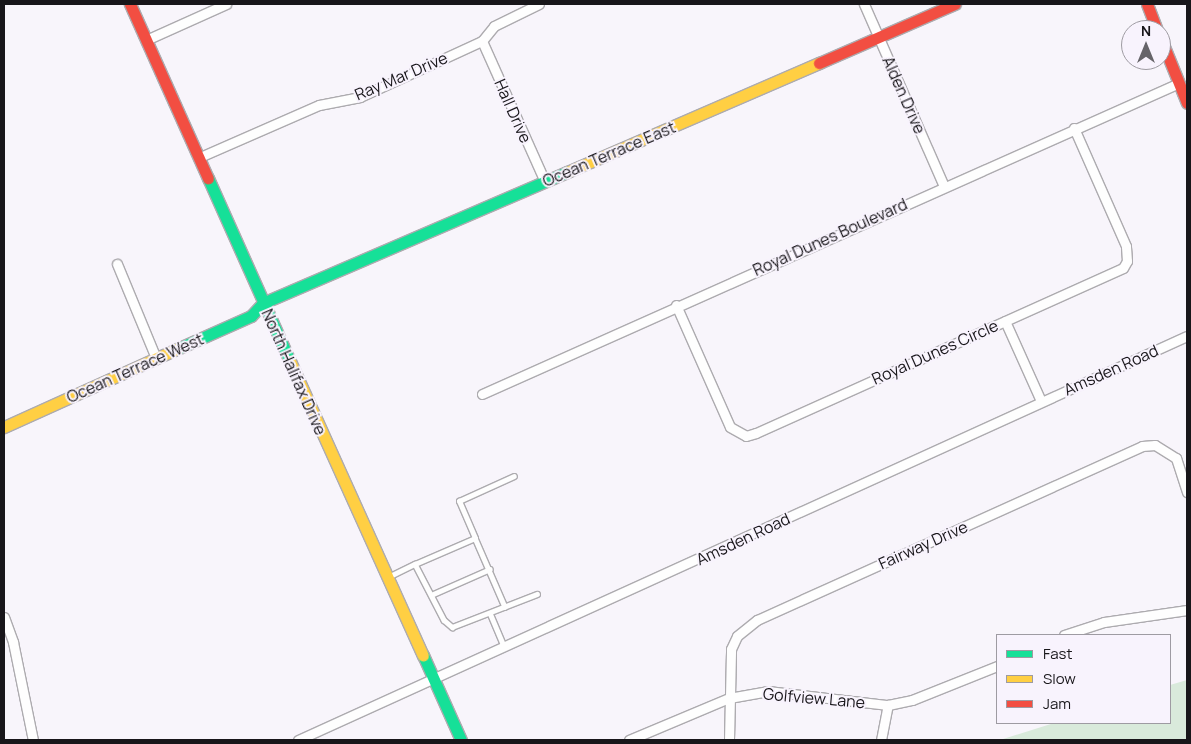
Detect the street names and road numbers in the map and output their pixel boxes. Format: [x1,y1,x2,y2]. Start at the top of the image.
street label: Ray Mar Drive [352,48,450,104]
street label: Alden Drive [878,53,930,137]
street label: Hall Drive [490,76,536,146]
street label: Ocean Terrace East [540,117,678,191]
street label: Royal Dunes Boulevard [750,194,910,280]
street label: North Halifax Drive [258,306,330,438]
street label: Royal Dunes Circle [869,316,1001,388]
street label: Ocean Terrace West [63,329,207,407]
street label: Amsden Road [1061,341,1161,399]
street label: Amsden Road [693,509,793,569]
street label: Fairway Drive [876,517,970,573]
street label: Golfview Lane [762,684,866,712]

